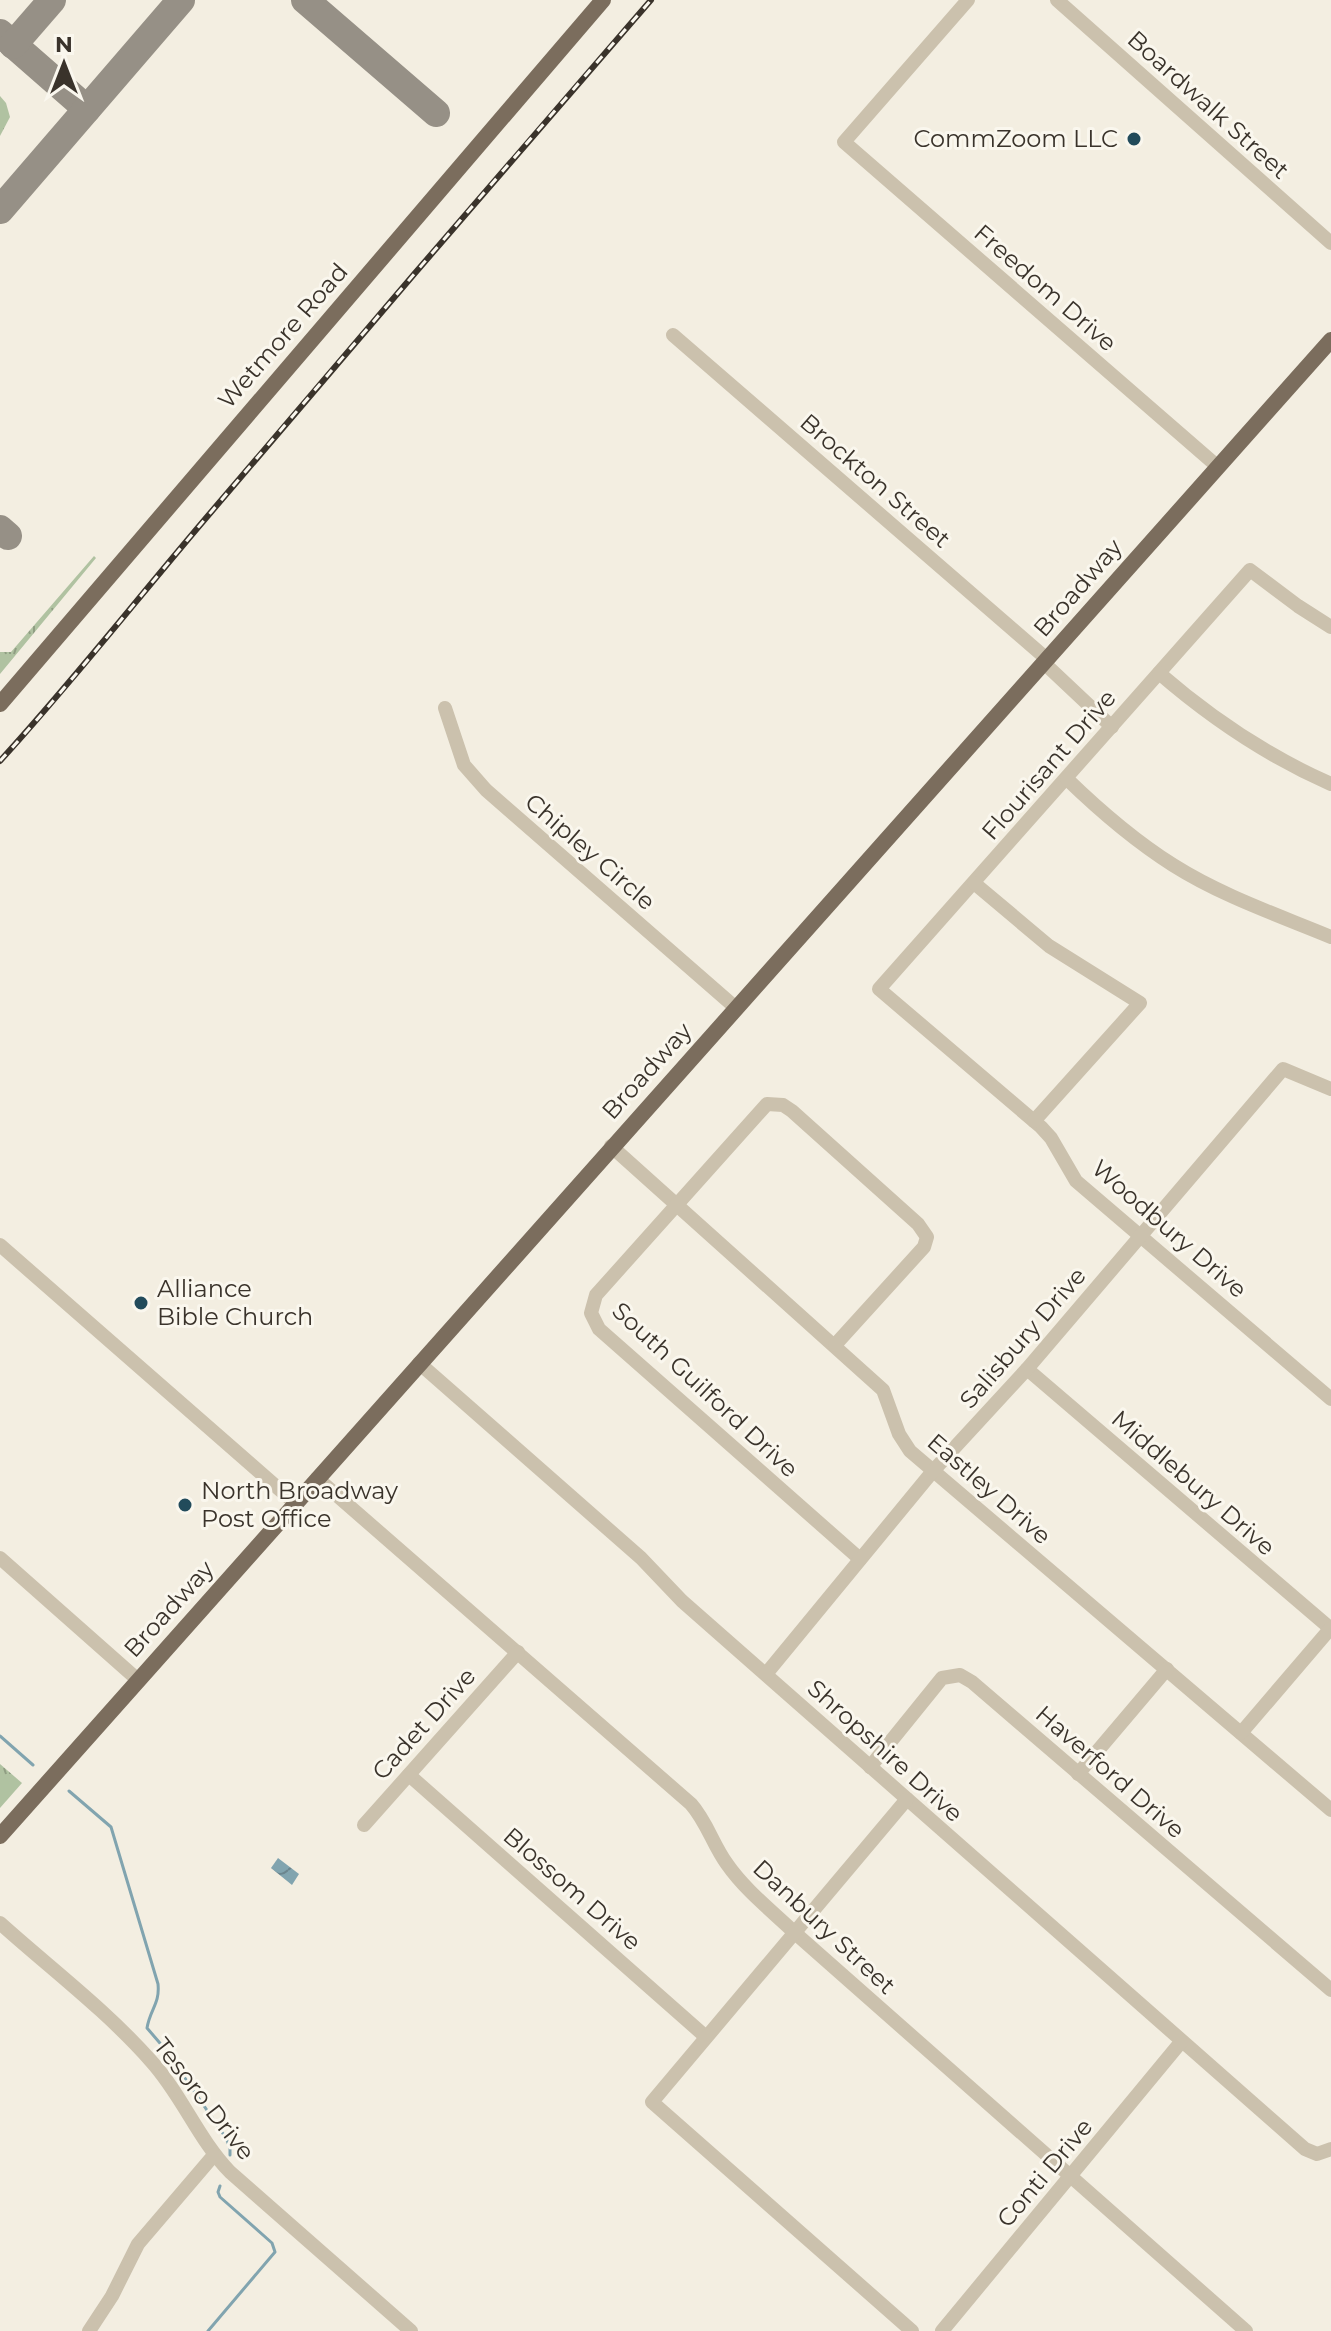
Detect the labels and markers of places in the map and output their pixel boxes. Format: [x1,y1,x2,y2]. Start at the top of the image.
place label: CommZoom LLC [913,124,1118,153]
marker: CommZoom LLC [1125,130,1143,148]
place label: Alliance Bible Church [157,1274,313,1331]
marker: Alliance Bible Church [132,1294,150,1312]
place label: North Broadway Post Office [201,1476,398,1533]
marker: North Broadway Post Office [176,1496,194,1514]

